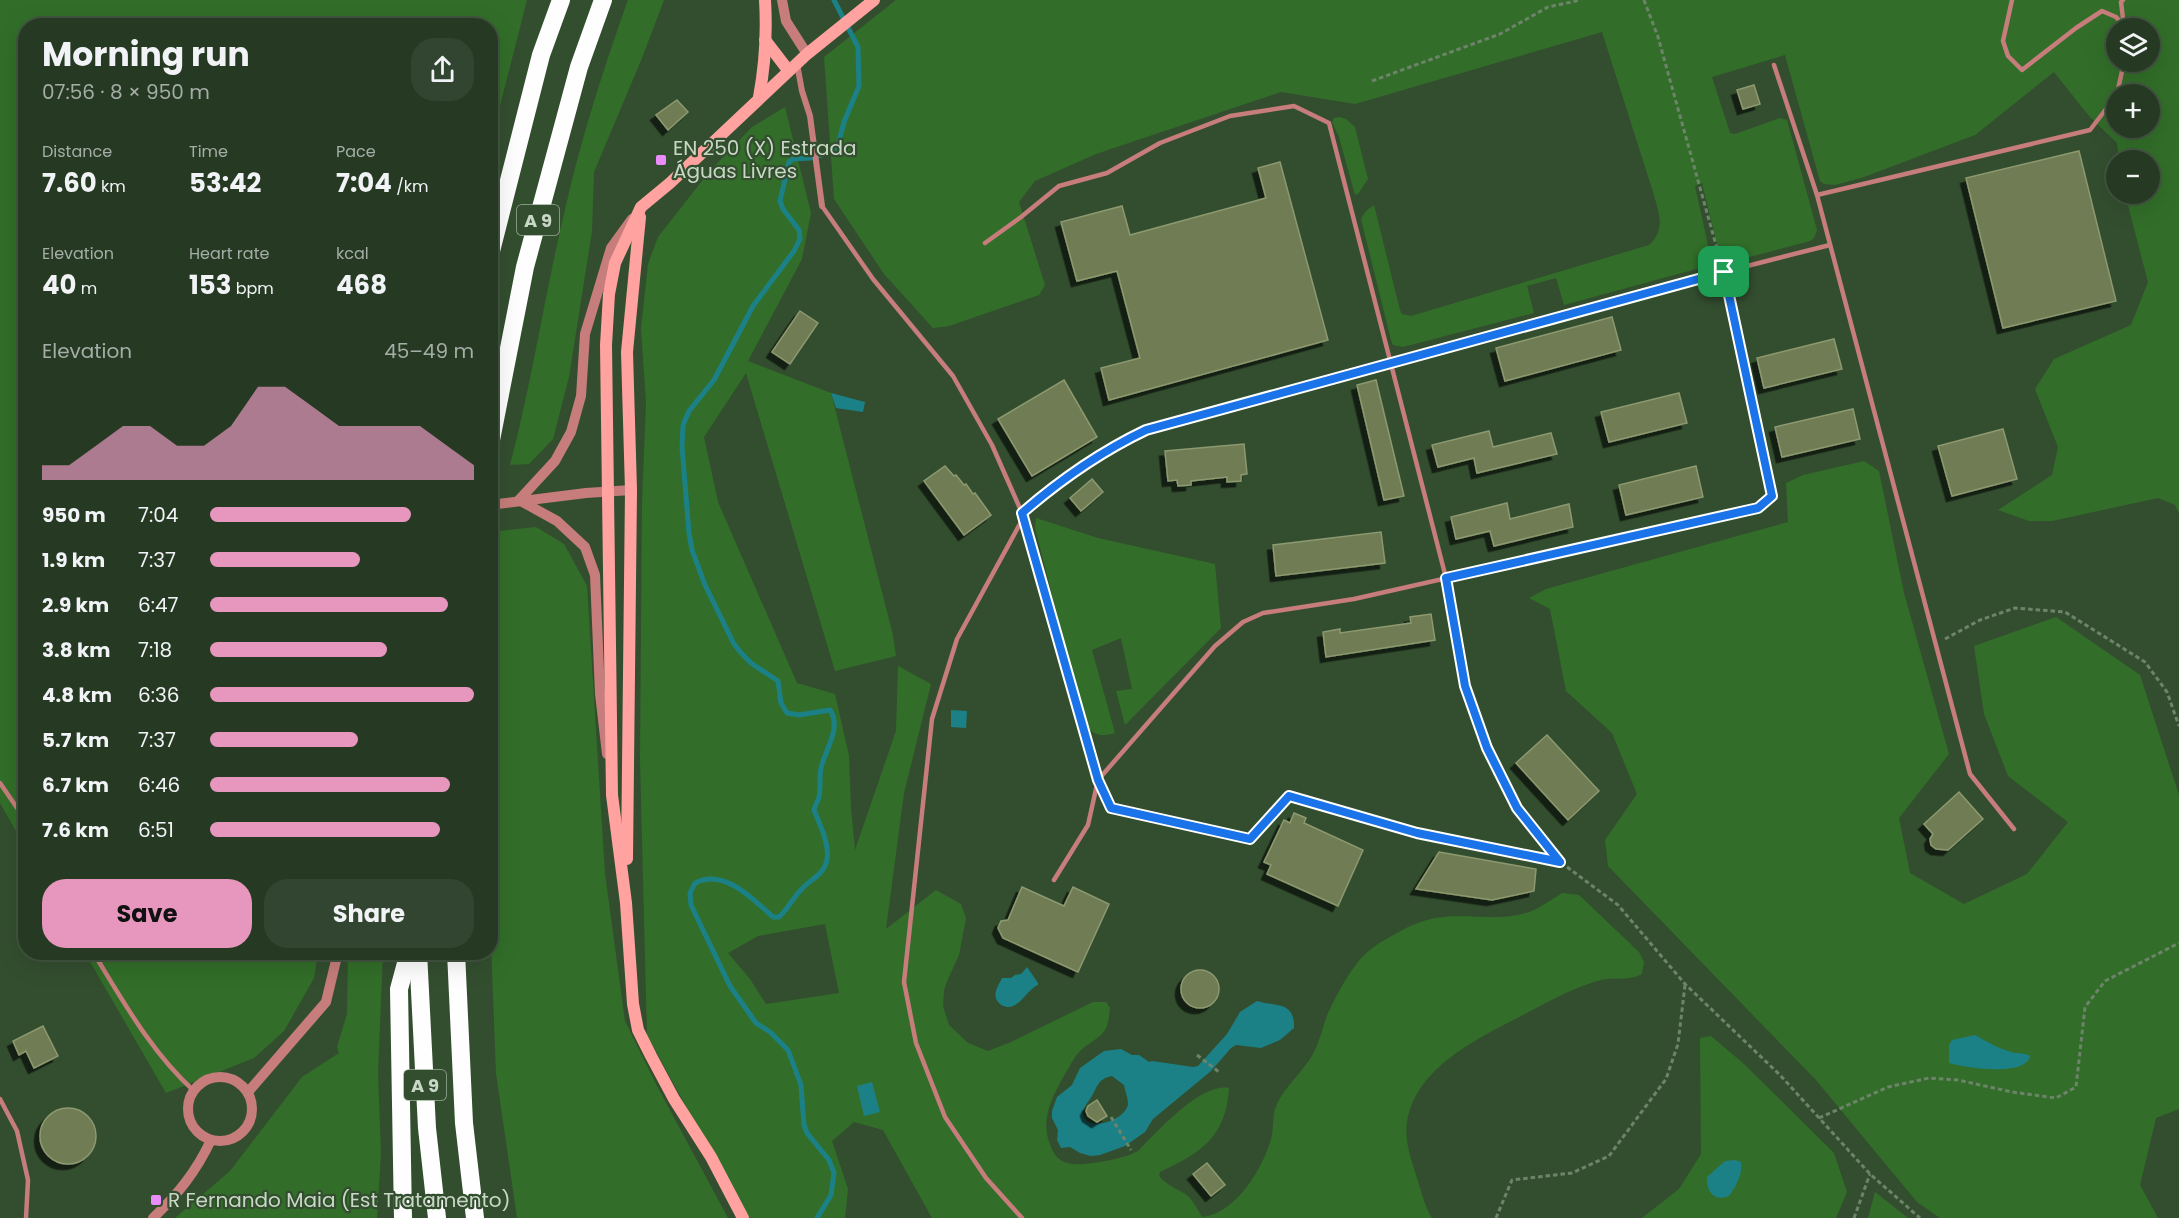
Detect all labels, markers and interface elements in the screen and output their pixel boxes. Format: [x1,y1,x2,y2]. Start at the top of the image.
map controls [2106,18,2160,204]
button: layers [2106,18,2160,72]
text: Morning run [42,31,250,78]
button: share [411,38,474,101]
text: 07:56 · 8 × 950 m [42,78,210,106]
button: + [2106,84,2160,138]
place label: EN 250 (X) Estrada Águas Livres [673,134,857,185]
text: Distance [42,140,112,163]
text: Time [189,140,228,163]
text: Pace [336,140,376,163]
button: − [2106,150,2160,204]
marker: EN 250 (X) Estrada Águas Livres [654,153,668,167]
text: 7.60 [42,165,97,201]
text: 53:42 [189,165,261,201]
text: 7:04 [336,165,392,201]
text: km [97,175,126,198]
text: /km [392,175,428,198]
road number: A 9 [517,205,559,235]
text: Elevation [42,242,114,265]
text: Heart rate [189,242,269,265]
text: kcal [336,242,369,265]
pin [1698,246,1749,297]
icon: arrive [1707,255,1740,288]
text: 40 [42,267,77,303]
text: 153 [189,267,231,303]
text: 468 [336,267,387,303]
text: m [77,277,97,300]
text: bpm [231,277,274,300]
text: Elevation [42,337,132,365]
text: 45–49 m [384,337,474,365]
text: 950 m [42,501,106,529]
text: 7:04 [138,501,178,529]
text: 1.9 km [42,546,105,574]
text: 7:37 [138,546,176,574]
text: 2.9 km [42,591,109,619]
text: 6:47 [138,591,178,619]
text: 3.8 km [42,636,110,664]
text: 7:18 [138,636,172,664]
text: 4.8 km [42,681,112,709]
text: 6:36 [138,681,179,709]
text: 5.7 km [42,726,109,754]
text: 7:37 [138,726,176,754]
text: 6.7 km [42,771,109,799]
text: 6:46 [138,771,180,799]
text: 7.6 km [42,816,109,844]
text: 6:51 [138,816,174,844]
button: Save [42,879,252,948]
button: Share [264,879,474,948]
road number: A 9 [404,1070,446,1100]
place label: R Fernando Maia (Est Tratamento) [168,1186,511,1214]
marker: R Fernando Maia (Est Tratamento) [149,1193,163,1207]

